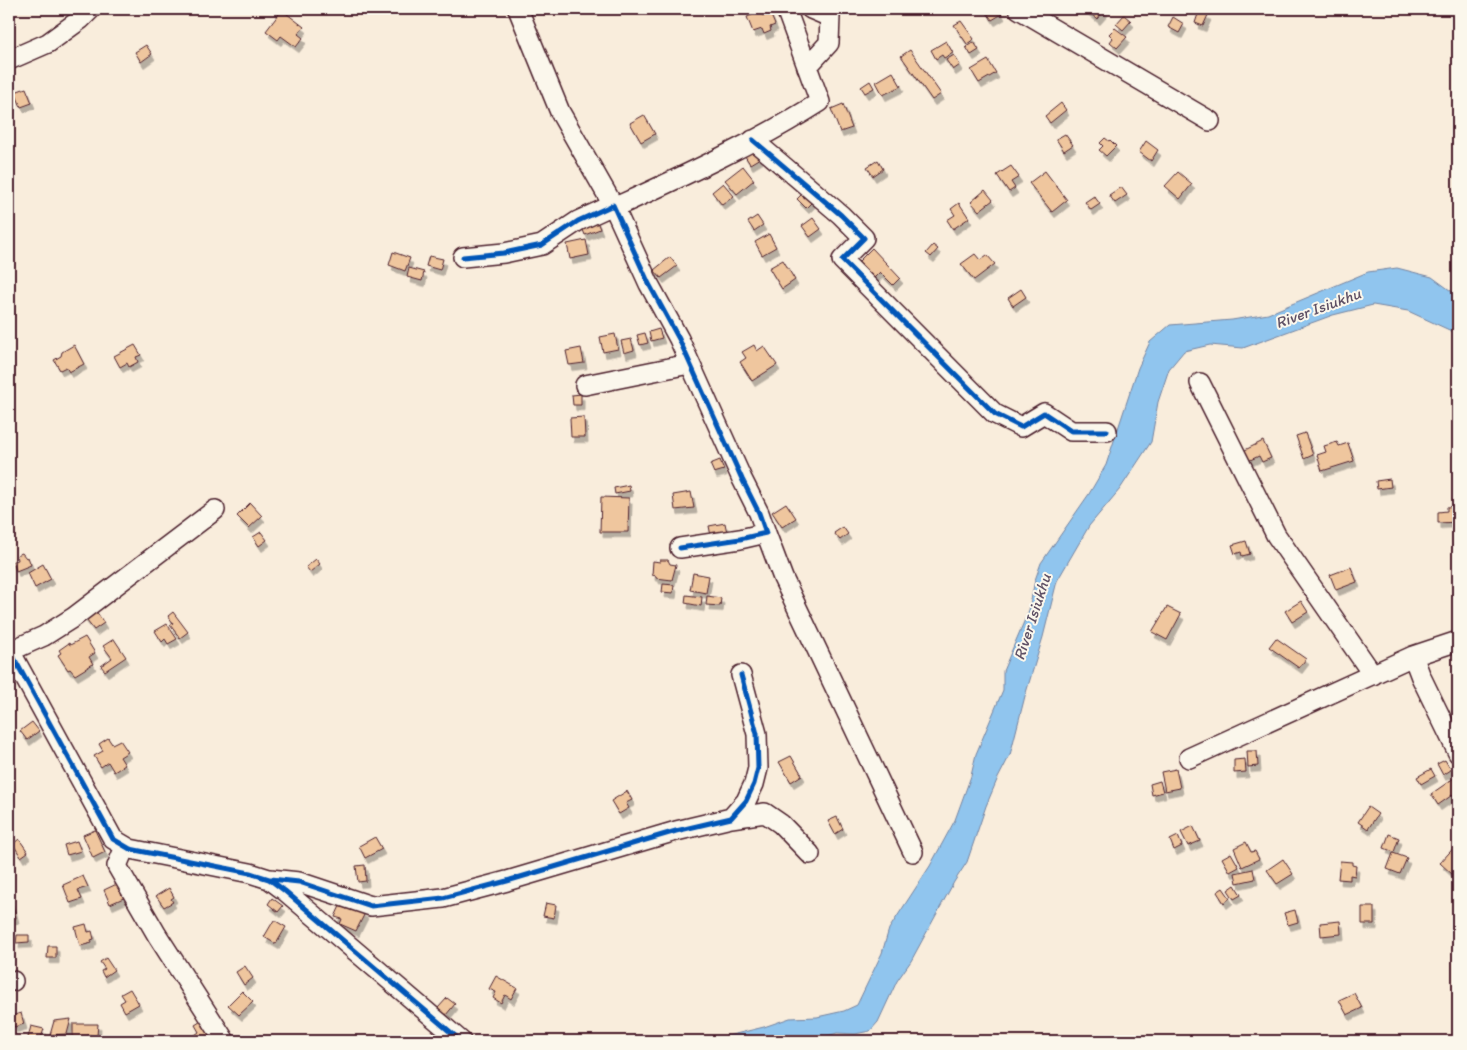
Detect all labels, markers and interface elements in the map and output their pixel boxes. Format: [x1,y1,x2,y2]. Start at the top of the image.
water label: River Isiukhu [1273,284,1364,332]
water label: River Isiukhu [1009,571,1055,663]

